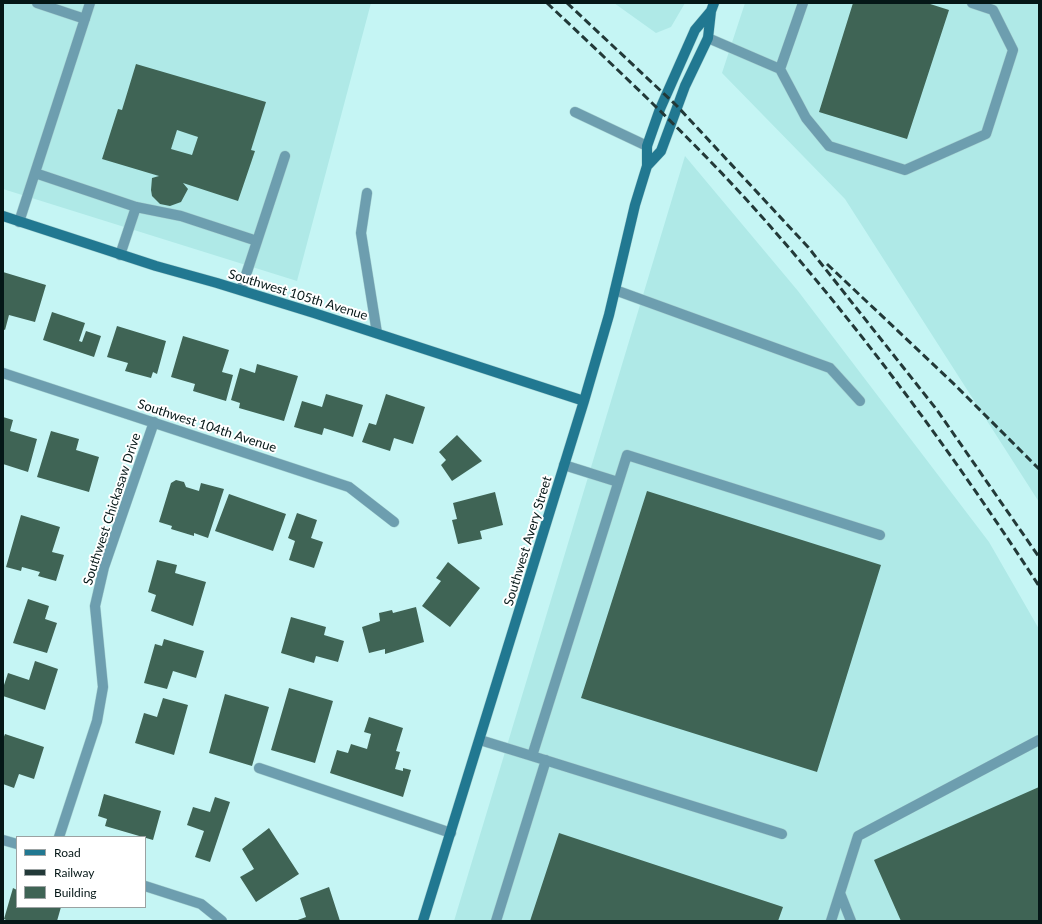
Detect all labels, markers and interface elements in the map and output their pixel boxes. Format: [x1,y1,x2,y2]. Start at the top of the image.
street label: Southwest 105th Avenue [226,266,370,324]
street label: Southwest 104th Avenue [136,396,278,456]
street label: Southwest Chickasaw Drive [80,431,144,587]
street label: Southwest Avery Street [501,474,555,608]
legend [16,836,146,908]
text: Road [54,845,81,860]
text: Railway [54,865,94,880]
text: Building [54,885,97,900]

